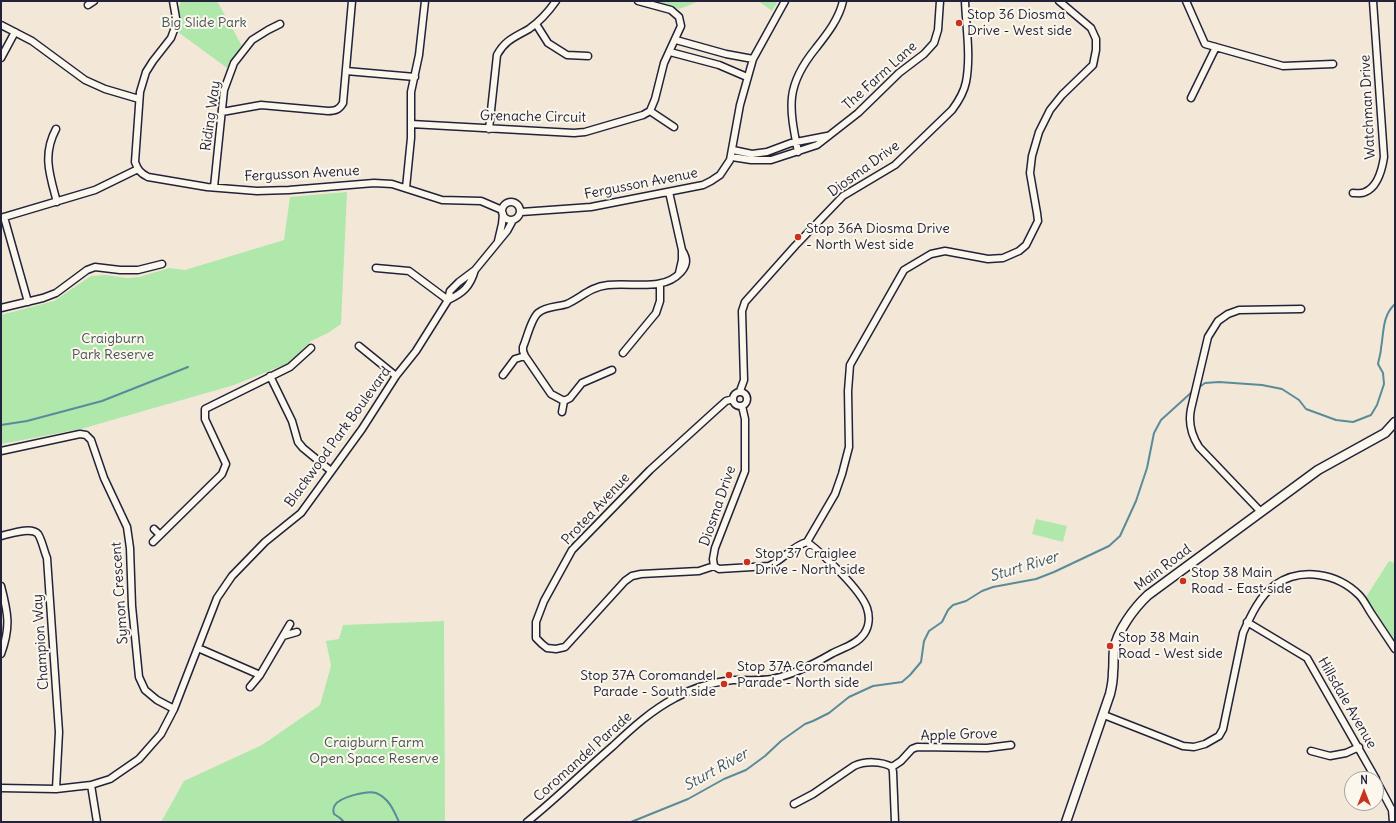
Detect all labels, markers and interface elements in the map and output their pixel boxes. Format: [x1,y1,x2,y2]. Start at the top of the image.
place label: Stop 36 Diosma Drive - West side [967,7,1072,40]
park label: Big Slide Park [161,15,247,31]
marker: Stop 36 Diosma Drive - West side [954,18,964,28]
street label: The Farm Lane [839,38,921,114]
street label: Watchman Drive [1357,54,1379,160]
street label: Riding Way [198,80,224,152]
street label: Grenache Circuit [480,108,586,126]
street label: Diosma Drive [825,138,903,200]
street label: Fergusson Avenue [244,163,360,185]
street label: Fergusson Avenue [583,165,699,203]
place label: Stop 36A Diosma Drive - North West side [806,221,950,254]
marker: Stop 36A Diosma Drive - North West side [793,232,803,242]
park label: Craigburn Park Reserve [72,331,154,364]
street label: Blackwood Park Boulevard [281,364,395,510]
street label: Diosma Drive [696,464,740,548]
street label: Protea Avenue [558,470,634,548]
street label: Symon Crescent [108,541,132,645]
street label: Main Road [1131,541,1195,595]
place label: Stop 37 Craiglee Drive - North side [755,546,865,578]
water label: Sturt River [987,548,1061,586]
marker: Stop 37 Craiglee Drive - North side [742,557,752,567]
place label: Stop 38 Main Road - East side [1191,565,1292,598]
marker: Stop 38 Main Road - East side [1178,576,1188,586]
street label: Champion Way [29,593,53,691]
place label: Stop 38 Main Road - West side [1118,630,1223,662]
marker: Stop 38 Main Road - West side [1105,641,1115,651]
street label: Hillsdale Avenue [1314,654,1380,752]
place label: Stop 37A Coromandel Parade - North side [737,659,873,692]
place label: Stop 37A Coromandel Parade - South side [580,668,716,700]
marker: Stop 37A Coromandel Parade - North side [724,670,734,680]
marker: Stop 37A Coromandel Parade - South side [719,679,729,689]
street label: Coromandel Parade [530,709,636,805]
street label: Apple Grove [920,725,998,745]
park label: Craigburn Farm Open Space Reserve [309,735,439,768]
water label: Sturt River [681,745,751,795]
north arrow [1344,771,1384,811]
text: N [1360,773,1368,787]

